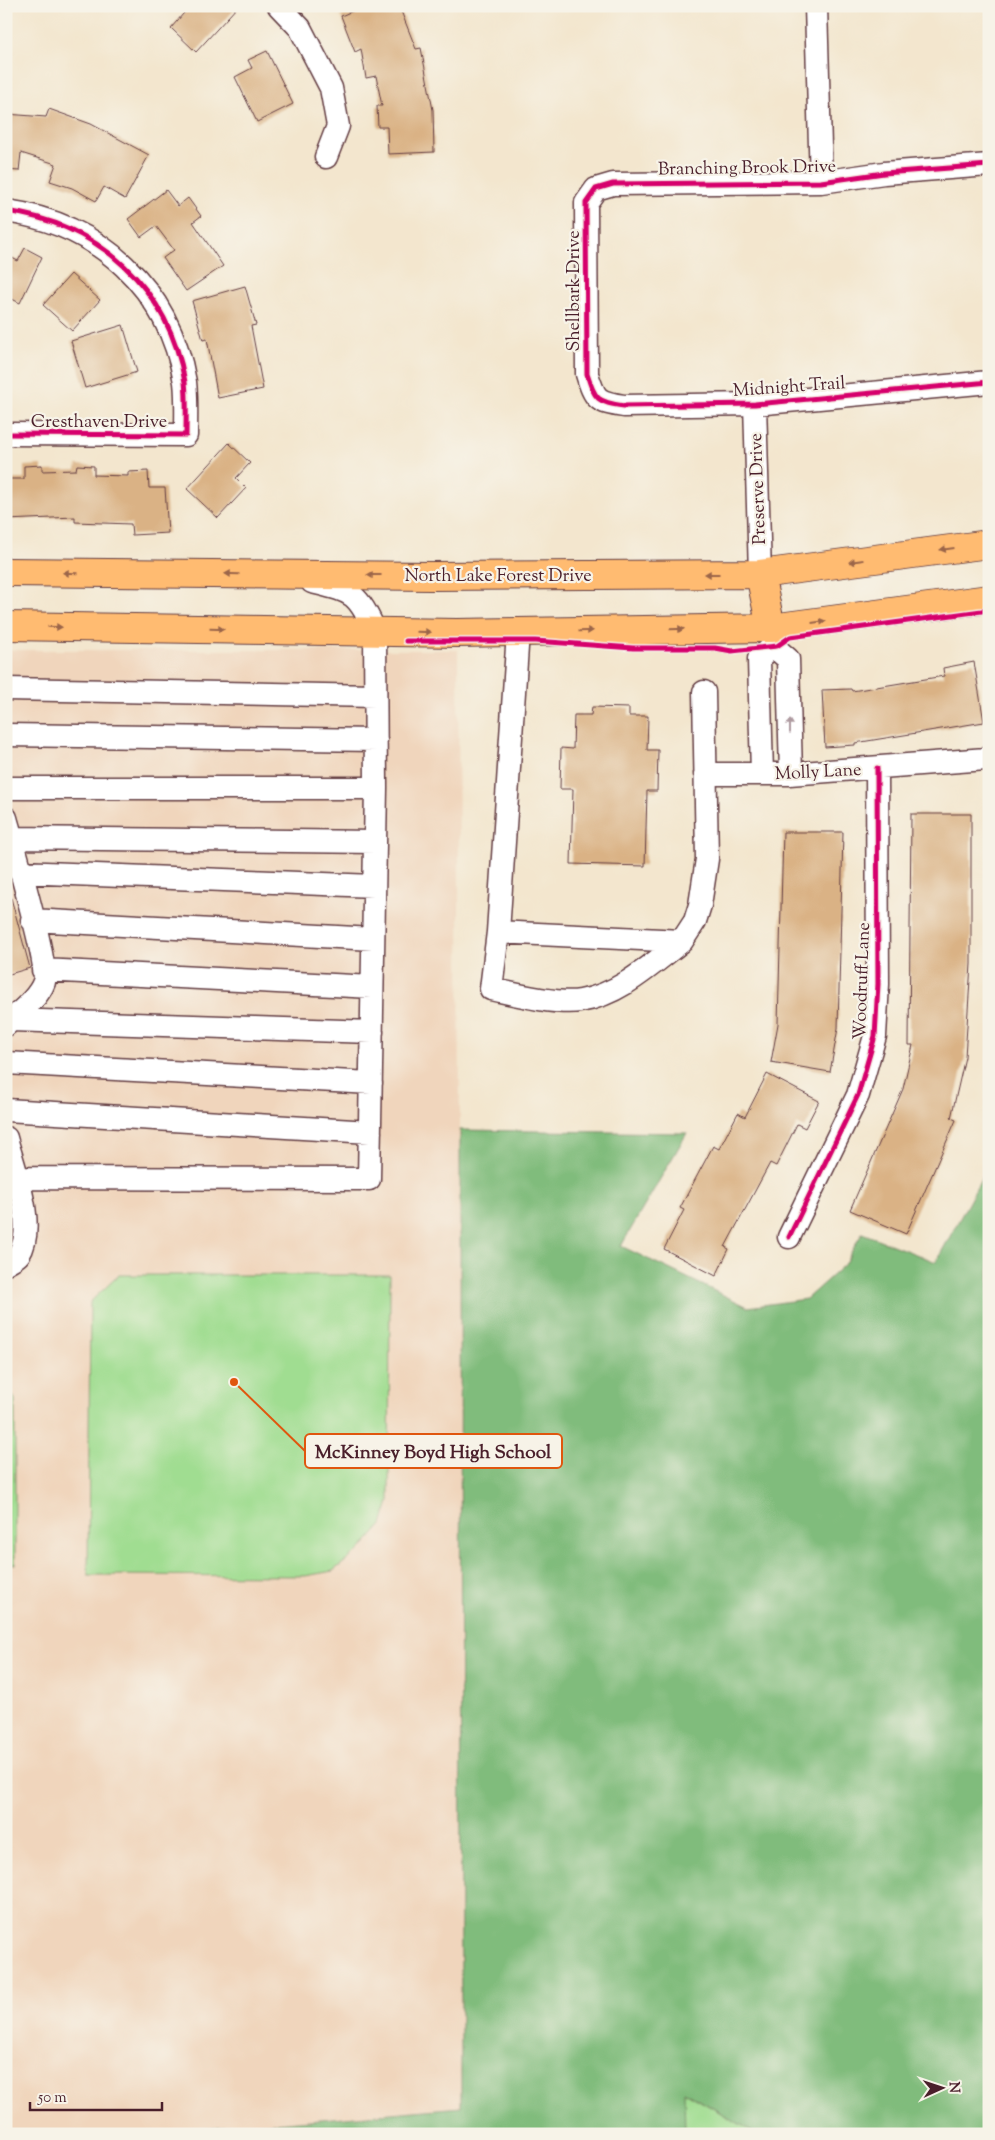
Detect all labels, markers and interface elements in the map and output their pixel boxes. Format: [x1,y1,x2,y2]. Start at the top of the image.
street label: Branching Brook Drive [658,154,836,184]
street label: Shellbark Drive [562,230,588,352]
street label: Midnight Trail [732,371,846,405]
street label: Cresthaven Drive [31,410,167,436]
street label: Preserve Drive [744,433,774,545]
one-way arrow [938,546,954,554]
one-way arrow [848,557,864,565]
street label: North Lake Forest Drive [404,564,592,590]
one-way arrow [62,568,78,576]
one-way arrow [224,570,240,578]
one-way arrow [366,571,382,579]
one-way arrow [703,571,719,579]
one-way arrow [812,618,828,626]
one-way arrow [47,623,63,631]
one-way arrow [210,625,226,633]
one-way arrow [669,625,685,633]
one-way arrow [578,626,594,634]
one-way arrow [416,628,432,636]
one-way arrow [786,717,794,733]
street label: Molly Lane [774,758,862,788]
street label: Woodruff Lane [848,922,878,1040]
callout: McKinney Boyd High School [305,1434,562,1468]
text: McKinney Boyd High School [315,1440,552,1467]
north arrow [918,2062,968,2112]
scale bar [30,2080,162,2112]
text: N [943,2081,963,2094]
text: 50 m [37,2088,67,2109]

